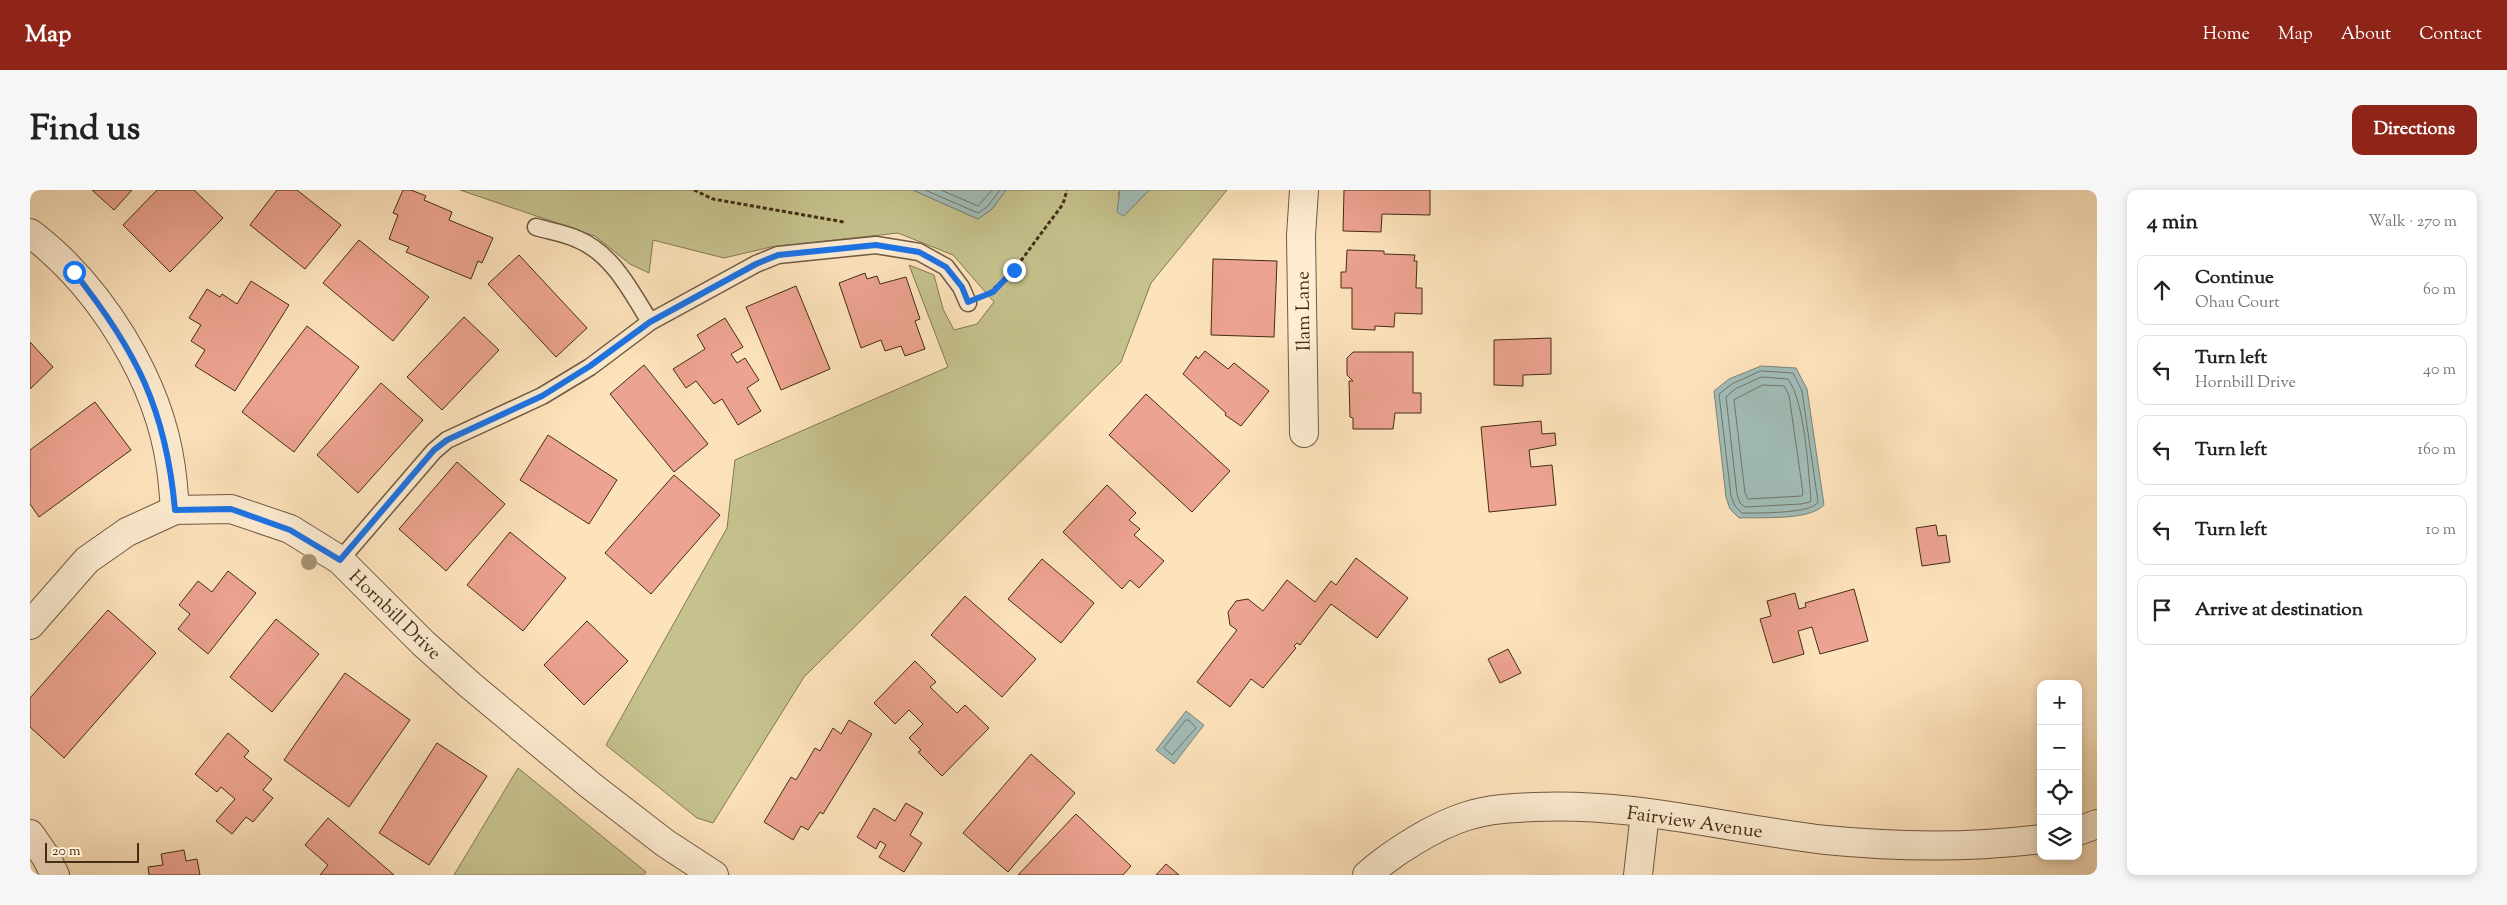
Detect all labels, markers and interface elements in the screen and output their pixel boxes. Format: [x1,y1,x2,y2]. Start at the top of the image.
text: Map [25,18,71,52]
text: Home [2203,22,2250,48]
text: Map [2278,22,2313,48]
text: About [2341,22,2391,48]
text: Contact [2419,22,2482,48]
text: Find us [30,105,140,156]
button: Directions [2352,105,2477,155]
text: 4 min [2147,208,2198,238]
text: Walk · 270 m [2368,211,2457,234]
route end [1003,259,1026,282]
route start [63,261,86,284]
text: Continue [2195,265,2274,292]
street label: Ilam Lane [1290,271,1319,351]
icon: ahead [2148,276,2176,304]
text: 60 m [2423,279,2456,302]
text: Ohau Court [2195,292,2280,315]
text: Turn left [2195,345,2267,372]
icon: left [2148,356,2176,384]
text: 40 m [2423,359,2456,382]
text: Hornbill Drive [2195,372,2296,395]
icon: left [2148,436,2176,464]
text: Turn left [2195,437,2267,464]
text: 160 m [2418,439,2456,462]
icon: left [2148,516,2176,544]
text: Turn left [2195,517,2267,544]
text: 10 m [2426,519,2456,542]
street label: Hornbill Drive [342,564,447,667]
icon: arrive [2148,596,2176,624]
text: Arrive at destination [2195,597,2363,624]
map controls [2037,680,2082,860]
button: + [2037,680,2082,725]
button: − [2037,725,2082,770]
button: locate [2037,770,2082,815]
street label: Fairview Avenue [1625,801,1764,846]
button: layers [2037,815,2082,860]
scale bar [45,840,139,863]
text: 20 m [52,842,81,862]

